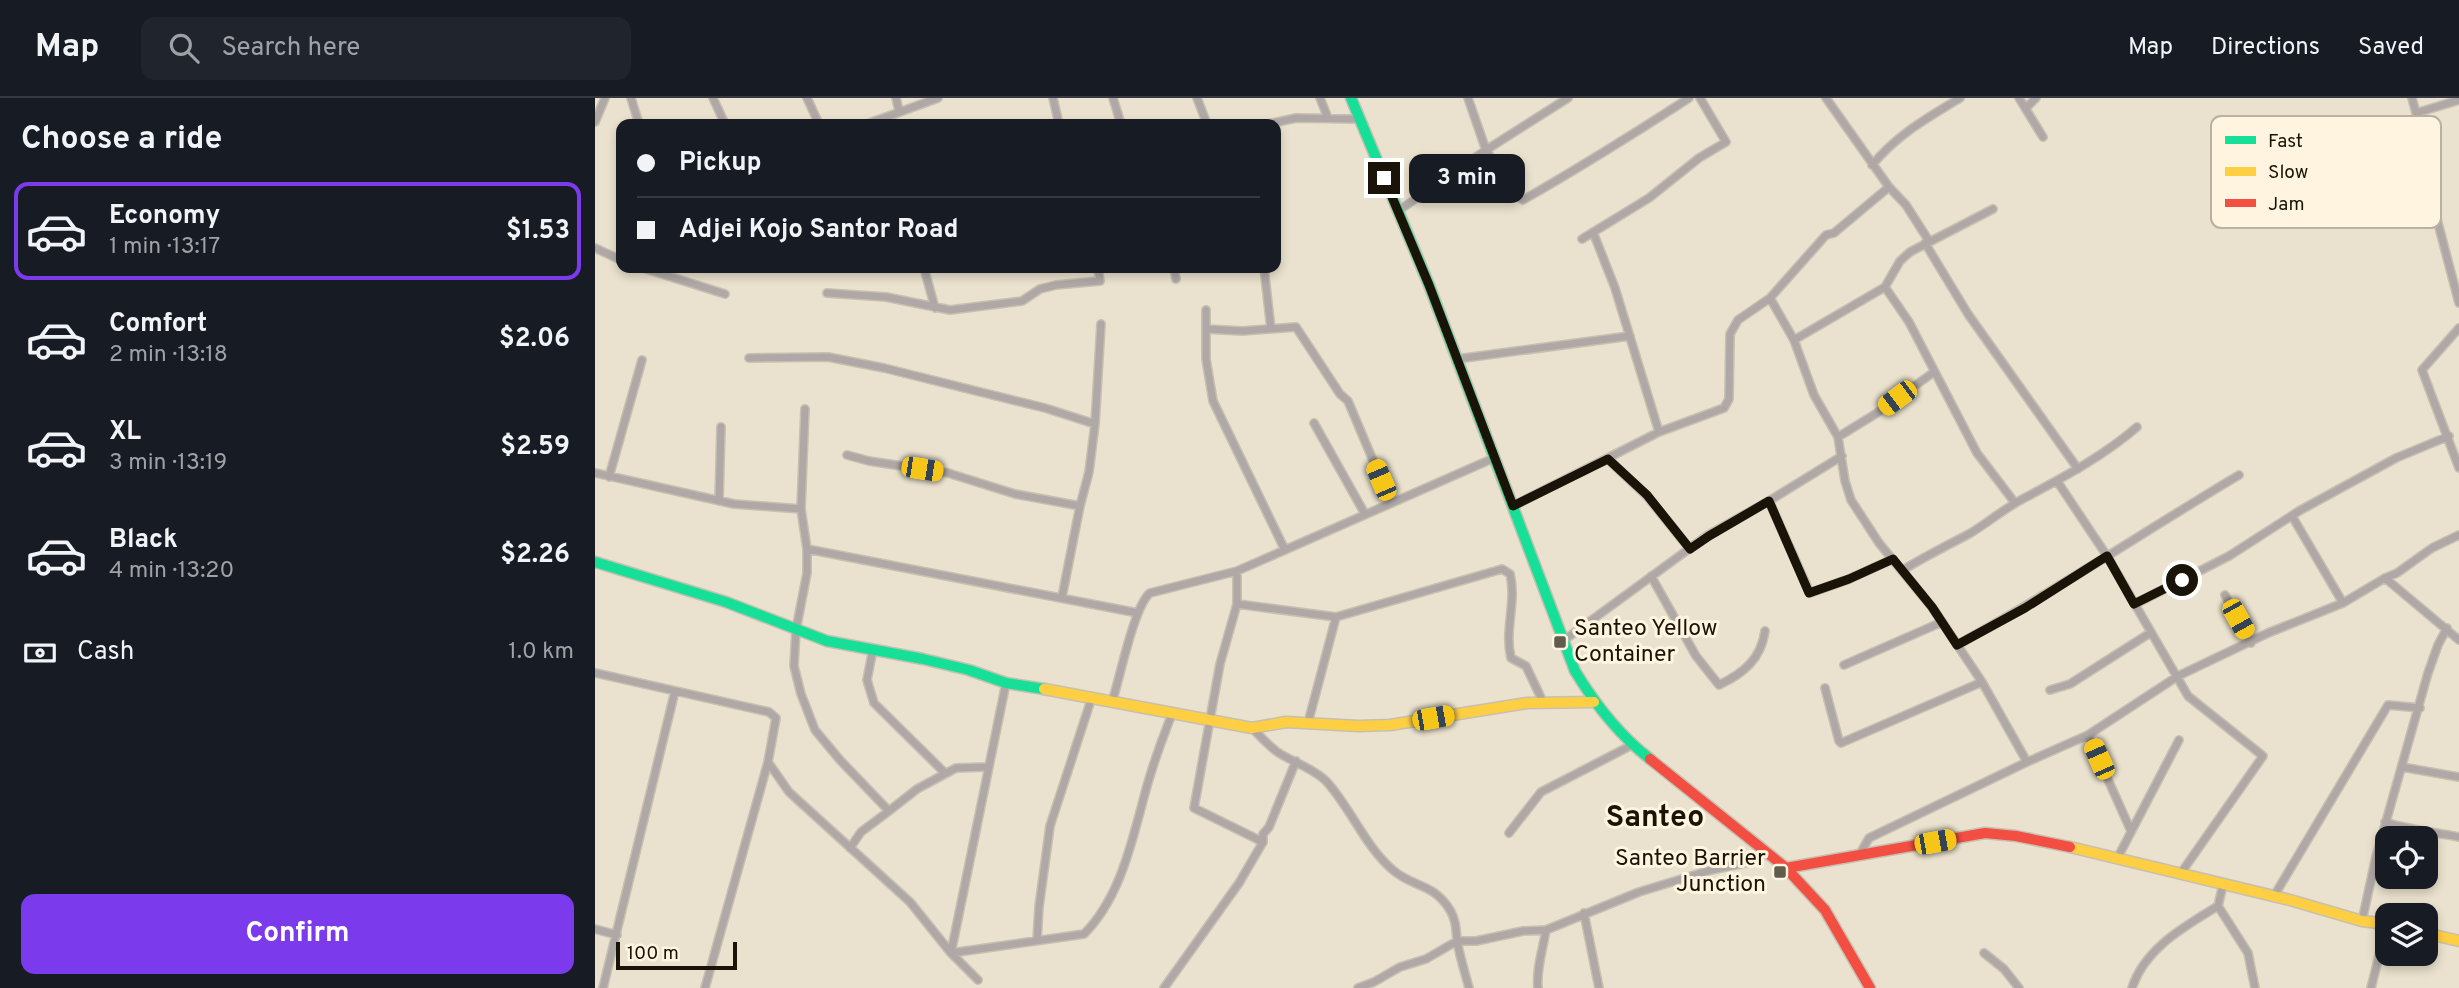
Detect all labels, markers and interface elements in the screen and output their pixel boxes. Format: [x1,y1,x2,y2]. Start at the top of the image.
search box [141,17,631,80]
text: Map [35,27,99,69]
icon: search [165,29,203,67]
text: Search here [221,32,360,65]
text: Map [2128,33,2173,63]
text: Directions [2211,33,2320,63]
text: Saved [2358,33,2424,63]
legend [2211,116,2441,228]
text: Choose a ride [21,120,222,160]
text: Fast [2268,130,2303,154]
text: Pickup [679,147,762,180]
callout: 3 min [1409,154,1524,202]
text: Slow [2268,161,2308,185]
route end [1368,162,1400,194]
text: 3 min [1437,164,1497,193]
text: Jam [2268,193,2305,217]
icon: car [25,200,88,263]
text: Economy [109,200,220,233]
text: Adjei Kojo Santor Road [679,214,959,247]
text: $1.53 [506,215,570,248]
text: 1 min · 13:17 [109,233,220,262]
icon: car [25,308,88,371]
text: Comfort [109,308,207,341]
text: $2.06 [499,323,570,356]
text: 2 min · 13:18 [109,341,228,370]
car [1874,377,1921,419]
icon: car [25,416,88,479]
text: XL [109,416,141,449]
text: $2.59 [500,431,570,464]
text: 3 min · 13:19 [109,449,227,478]
car [900,455,945,483]
car [1364,457,1399,503]
icon: car [25,524,88,587]
text: Black [109,524,178,557]
text: $2.26 [500,539,570,572]
text: 4 min · 13:20 [109,557,234,586]
route start [2166,564,2198,596]
car [2219,596,2258,642]
place label: Santeo Yellow Container [1574,615,1717,670]
icon: cash [21,634,59,672]
marker: Santeo Yellow Container [1552,634,1568,650]
text: Cash [77,636,134,669]
text: 1.0 km [508,638,574,667]
car [1411,704,1456,732]
car [2081,736,2118,782]
district label: Santeo [1606,800,1704,837]
map controls [2375,826,2438,966]
button: locate [2375,826,2438,889]
car [1913,828,1958,856]
place label: Santeo Barrier Junction [1615,845,1766,900]
marker: Santeo Barrier Junction [1772,864,1788,880]
button: Confirm [21,894,574,974]
button: layers [2375,903,2438,966]
scale bar [616,939,737,971]
text: 100 m [627,942,679,966]

